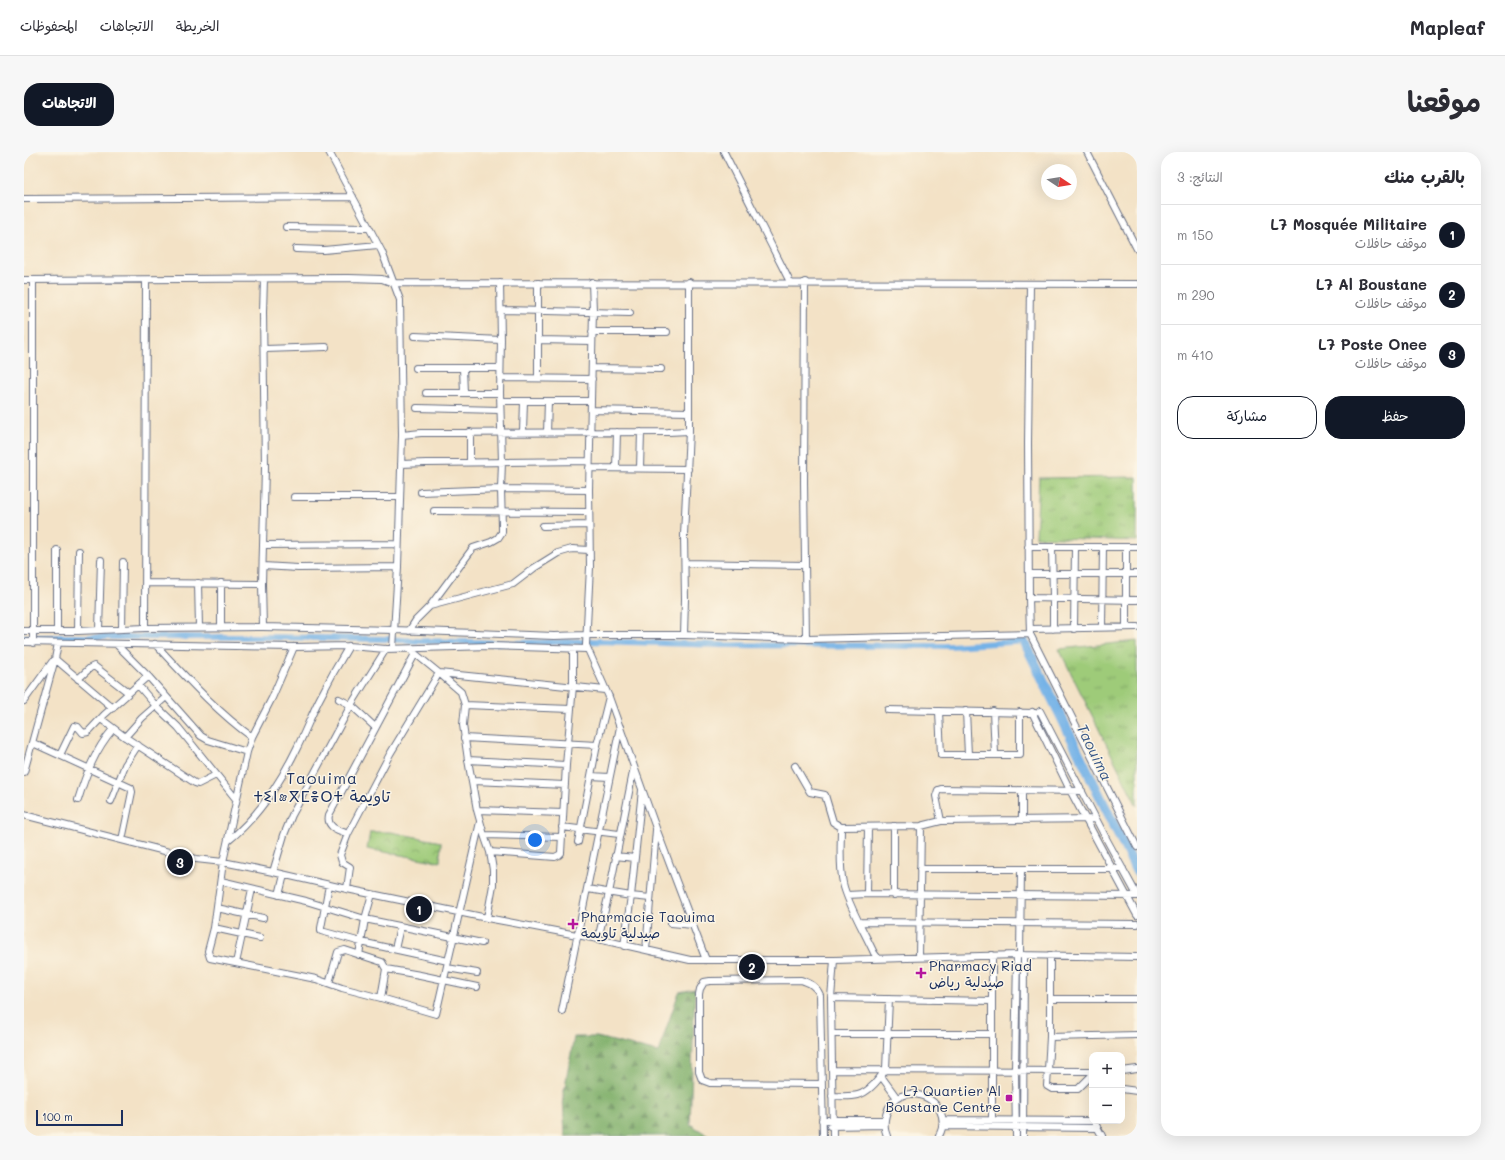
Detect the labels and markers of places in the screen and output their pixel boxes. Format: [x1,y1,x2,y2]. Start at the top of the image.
pin: 3 [167,847,193,877]
pin: 1 [406,894,432,924]
place label: Pharmacie Taouima صيدلية تاويمة [581,907,715,942]
marker: Pharmacie Taouima صيدلية تاويمة [568,919,578,929]
pin: 2 [739,952,765,982]
place label: Pharmacy Riad صيدلية رياض [929,956,1032,991]
marker: Pharmacy Riad صيدلية رياض [916,968,926,978]
place label: L7 Quartier Al Boustane Centre [885,1081,1001,1116]
marker: L7 Quartier Al Boustane Centre [1004,1093,1014,1103]

